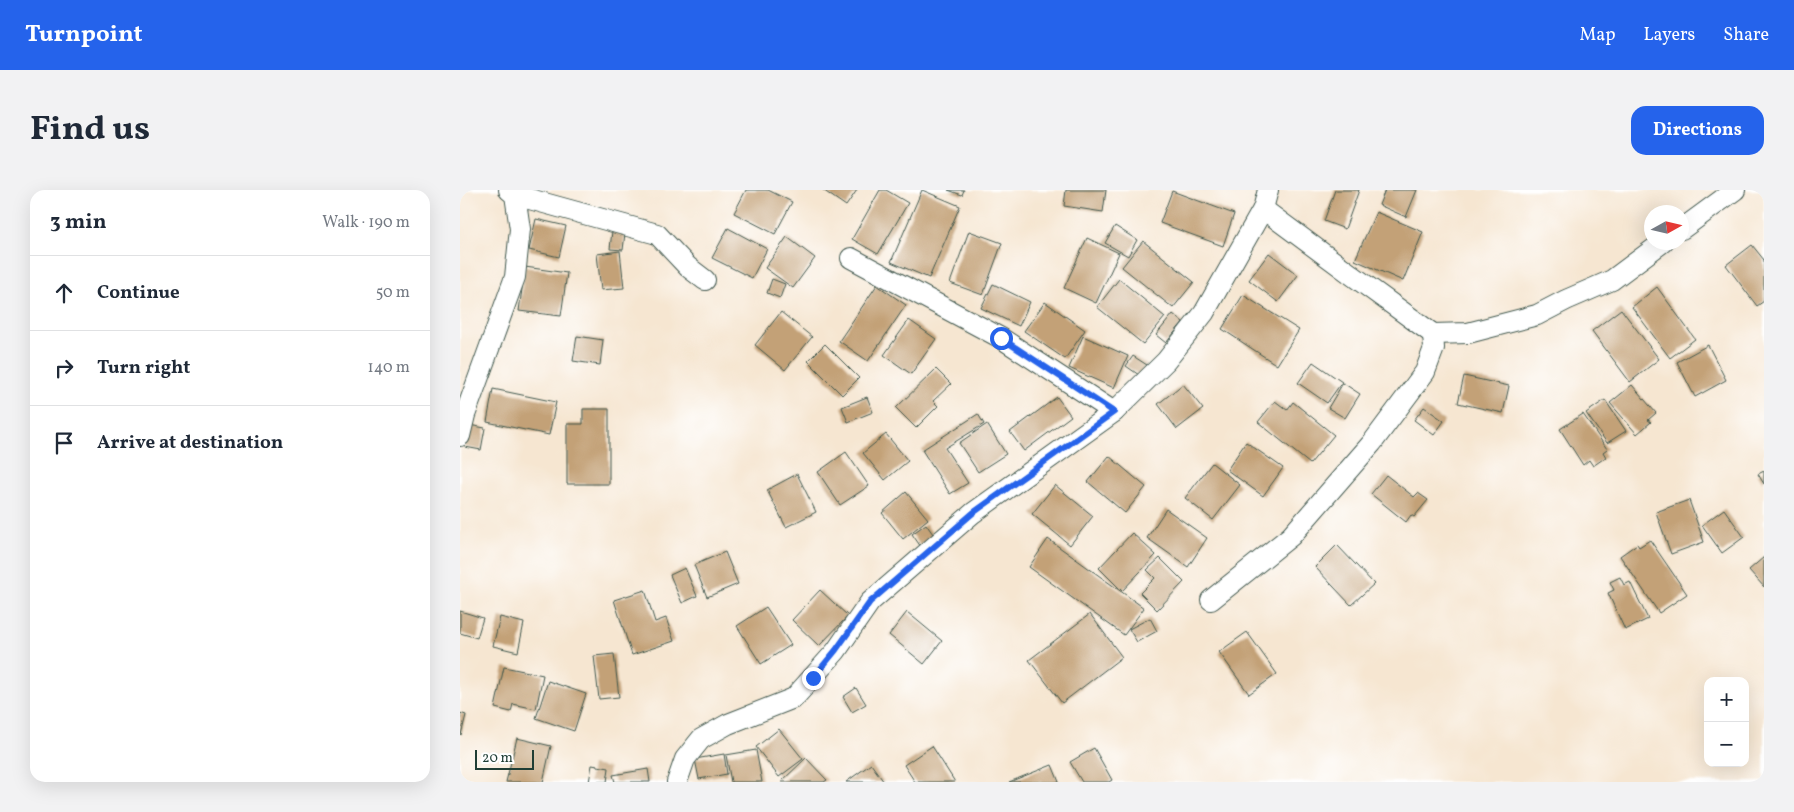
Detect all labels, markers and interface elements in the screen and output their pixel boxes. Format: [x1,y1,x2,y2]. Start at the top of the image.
text: Turnpoint [25,18,143,52]
text: Map [1579,23,1615,48]
text: Layers [1643,23,1695,48]
text: Share [1723,23,1769,48]
text: Find us [30,106,150,154]
button: Directions [1631,106,1764,155]
north arrow [1644,205,1689,250]
text: 3 min [50,208,106,237]
text: Walk · 190 m [322,212,410,234]
icon: ahead [50,279,78,307]
text: Continue [97,280,180,306]
text: 50 m [376,282,410,304]
route start [990,327,1013,350]
icon: right [50,354,78,382]
text: Turn right [97,355,190,381]
text: 140 m [368,357,410,379]
icon: arrive [50,429,78,457]
text: Arrive at destination [97,430,283,456]
route end [802,667,825,690]
map controls [1704,677,1749,767]
button: + [1704,677,1749,722]
button: − [1704,722,1749,767]
scale bar [475,747,534,770]
text: 20 m [482,749,513,768]

